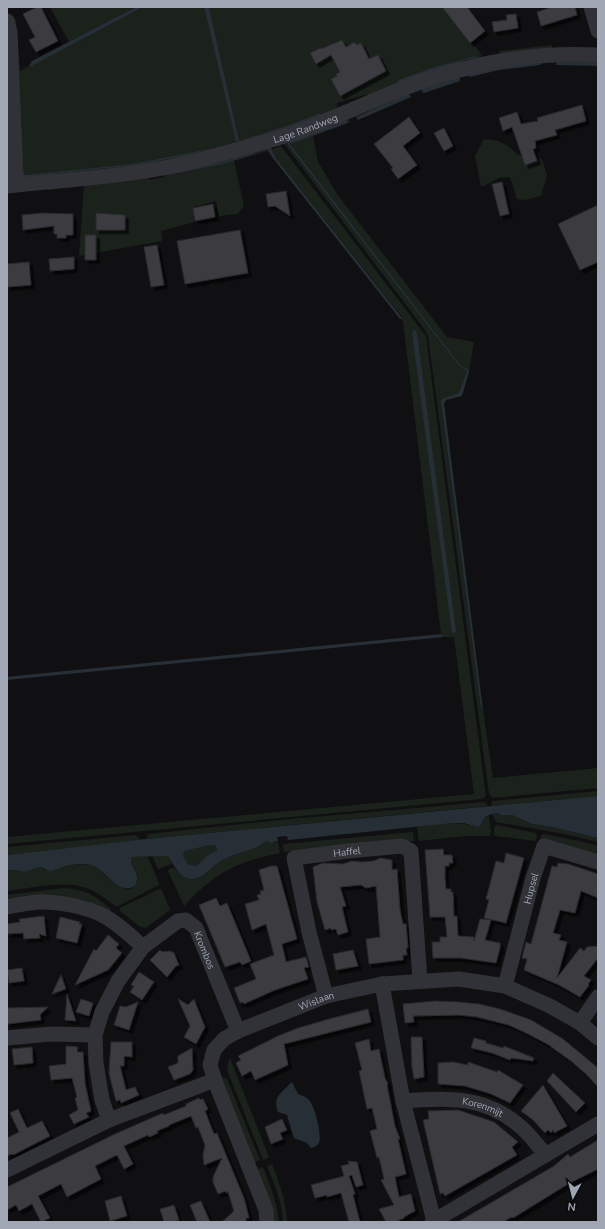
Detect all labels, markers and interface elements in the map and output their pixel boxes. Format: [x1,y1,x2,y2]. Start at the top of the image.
street label: Lage Randweg [272,111,340,147]
street label: Haffel [332,844,361,861]
street label: Hupsel [520,871,542,906]
street label: Krombos [190,929,218,972]
street label: Wislaan [296,988,335,1014]
street label: Korenmijt [461,1094,506,1121]
north arrow [553,1177,593,1217]
text: N [567,1198,577,1214]

